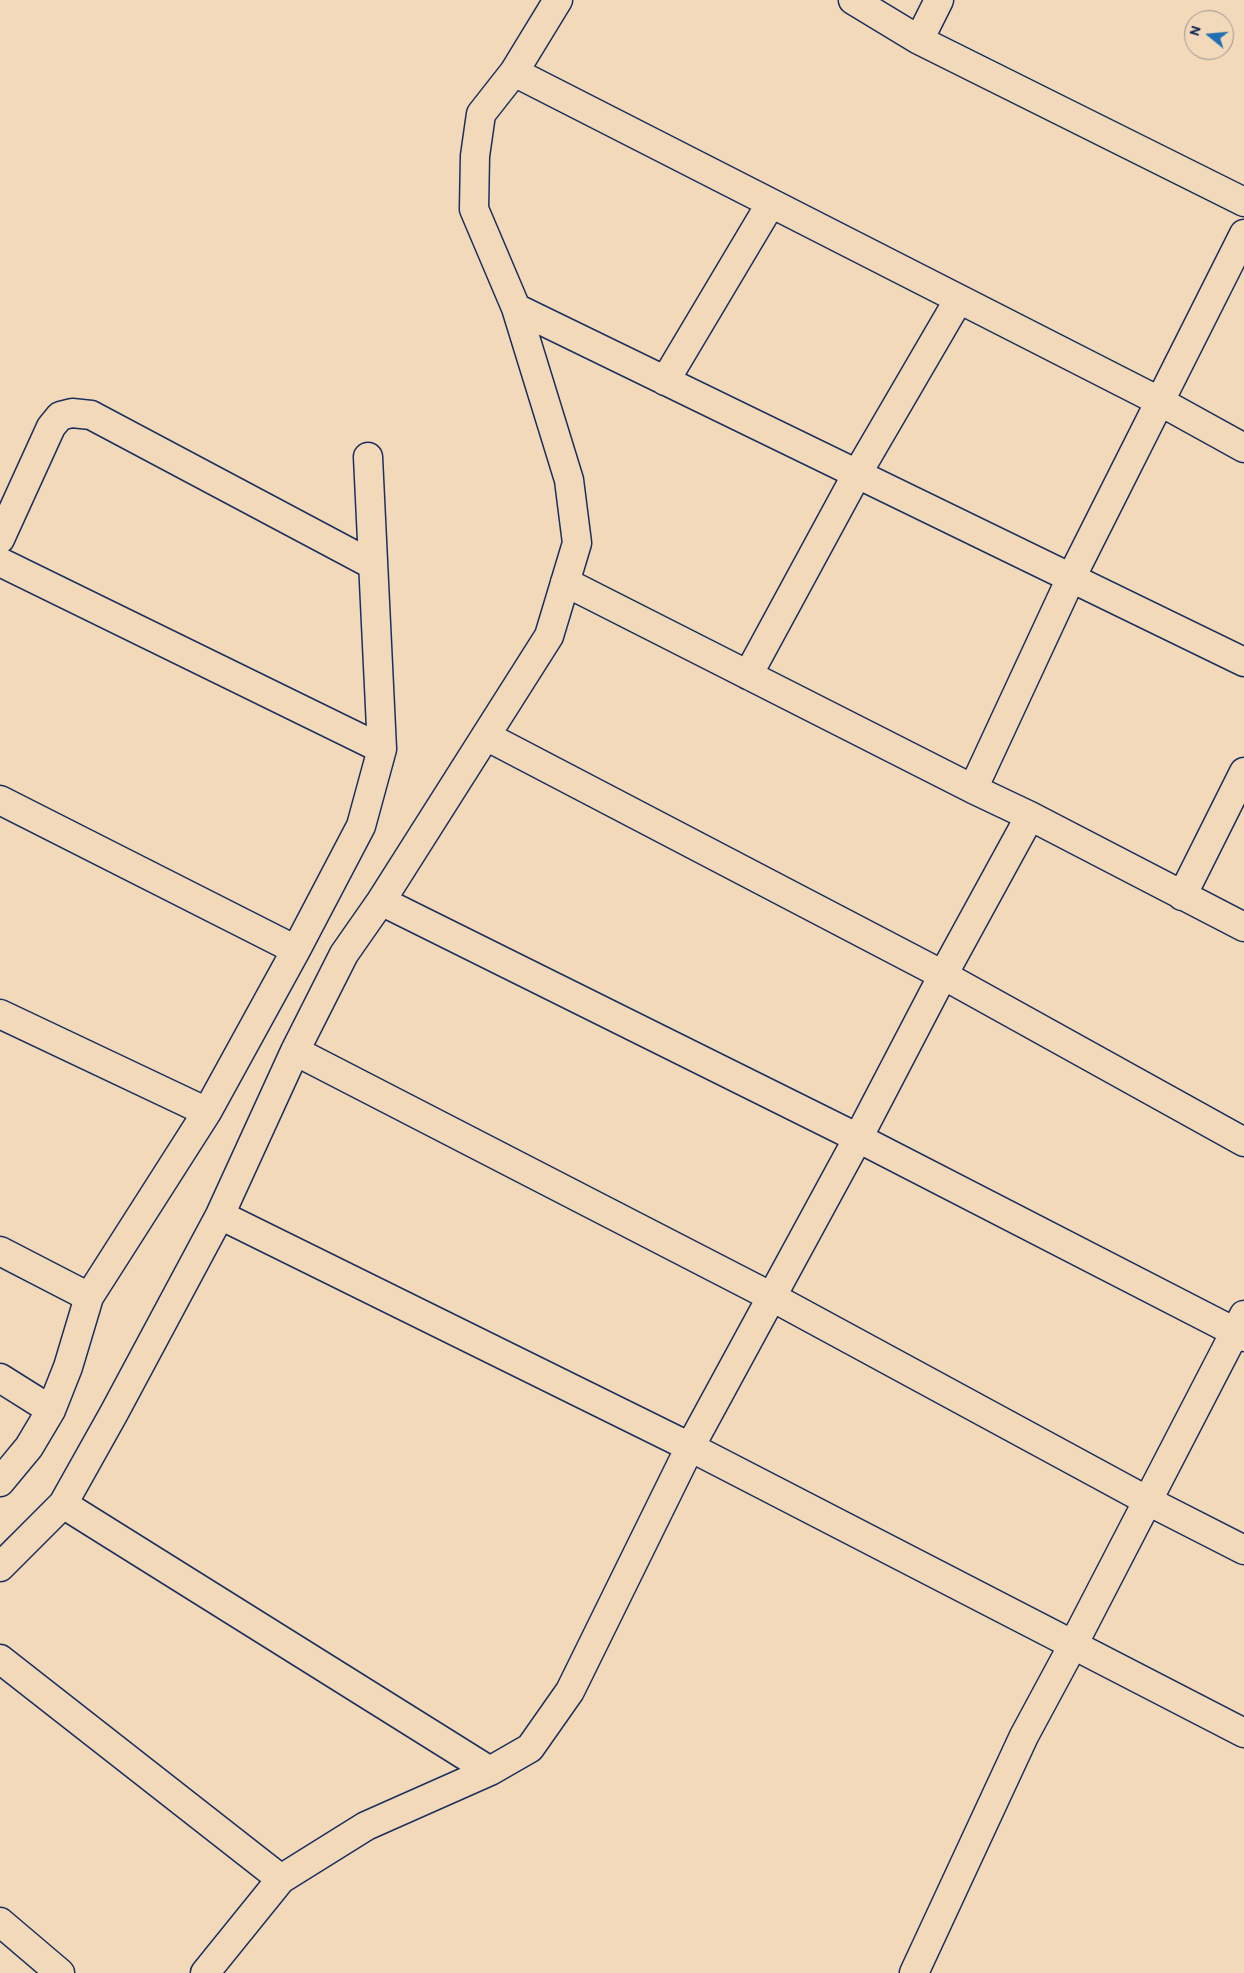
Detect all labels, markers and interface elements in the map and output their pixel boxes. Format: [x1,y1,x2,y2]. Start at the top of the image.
north arrow [1184,10,1234,60]
text: N [1186,24,1205,38]

